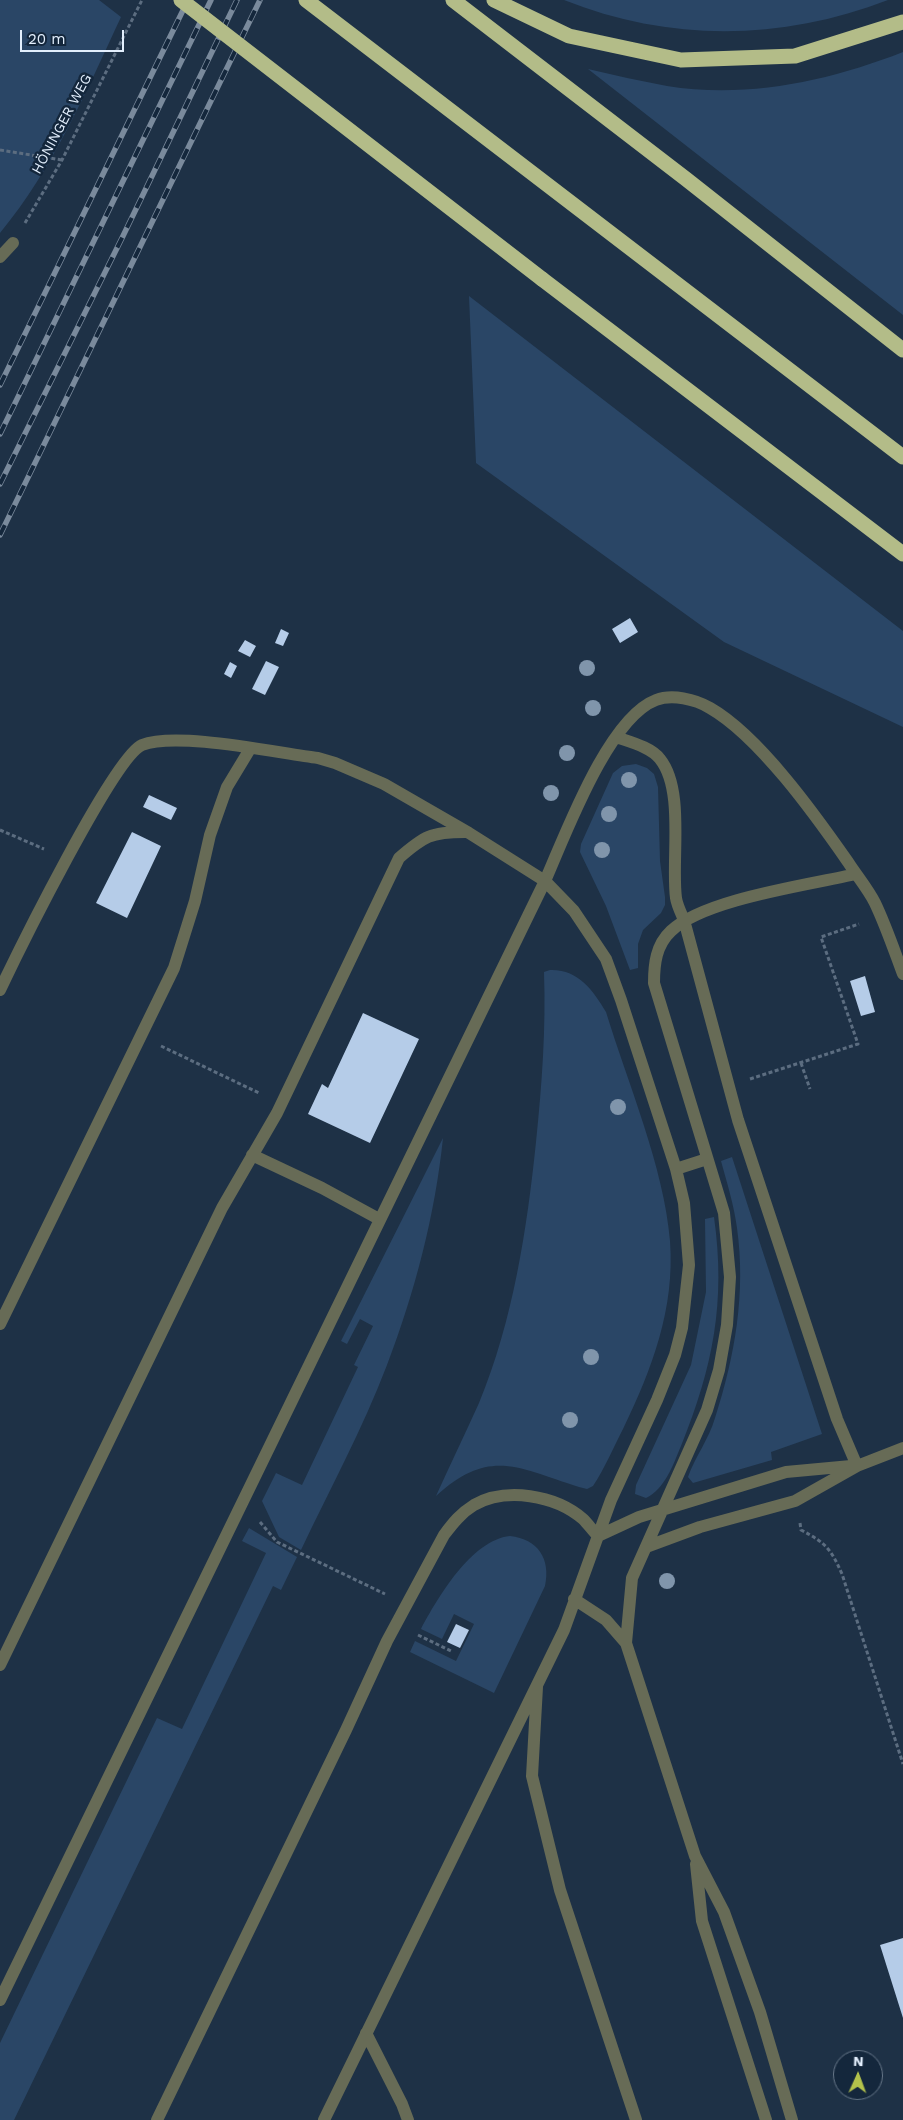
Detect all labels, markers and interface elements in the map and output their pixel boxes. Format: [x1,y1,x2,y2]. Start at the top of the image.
scale bar [22,20,126,52]
text: 20 m [28,30,66,48]
street label: HÖNINGER WEG [29,71,95,177]
north arrow [833,2050,883,2100]
text: N [853,2053,864,2069]

